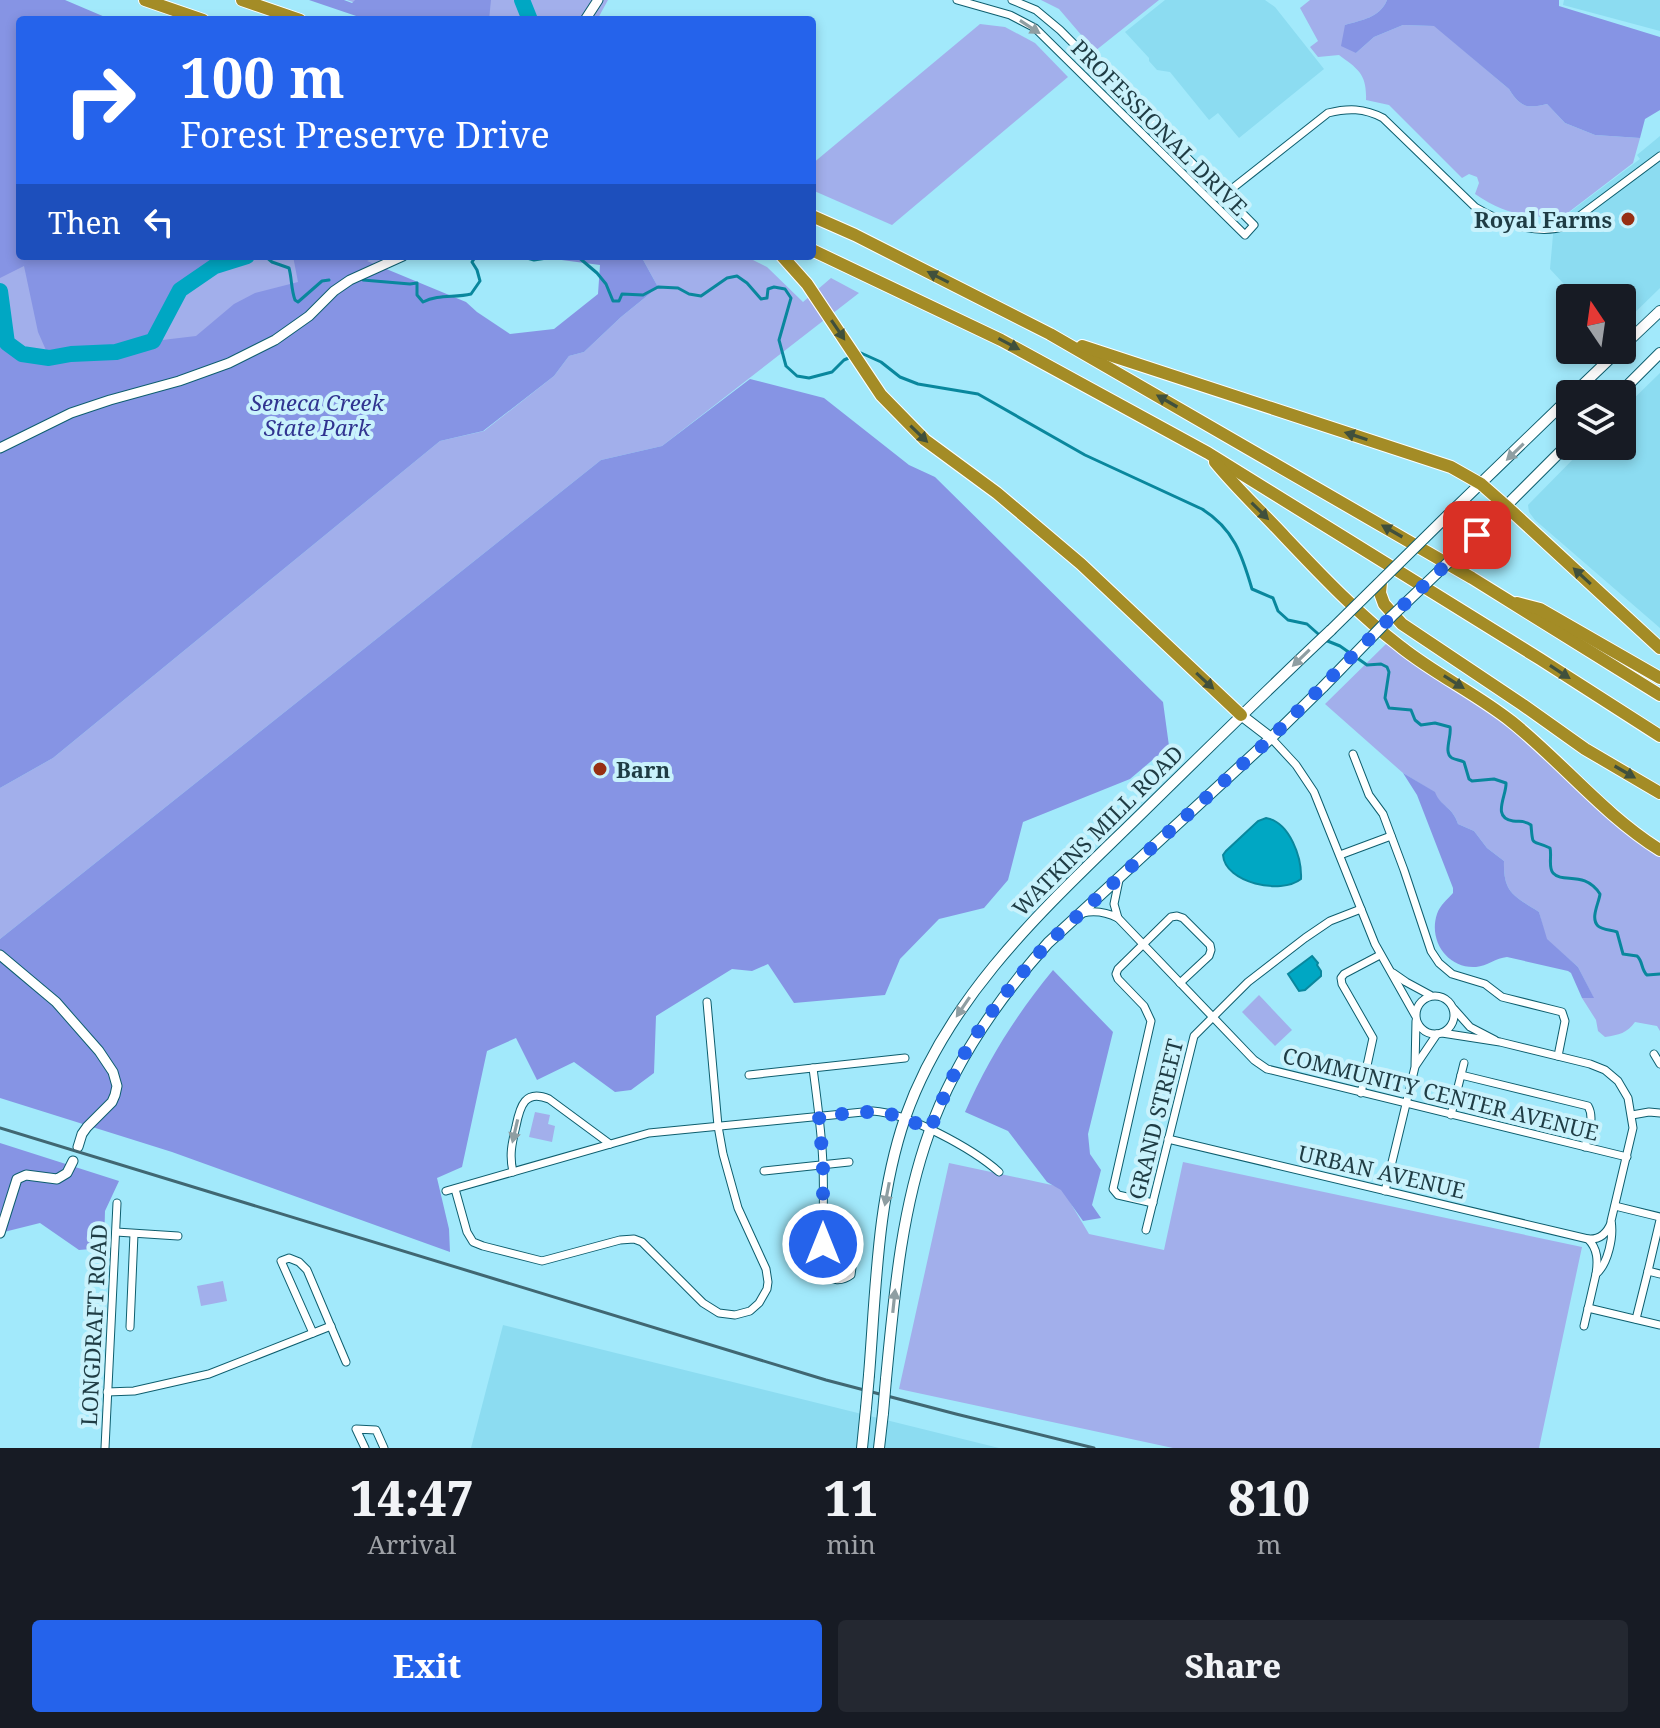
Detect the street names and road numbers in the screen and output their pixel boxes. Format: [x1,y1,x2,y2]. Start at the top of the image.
street label: PROFESSIONAL DRIVE [1065,32,1255,222]
street label: WATKINS MILL ROAD [1005,738,1189,922]
street label: GRAND STREET [1121,1035,1190,1202]
street label: COMMUNITY CENTER AVENUE [1280,1039,1602,1147]
street label: URBAN AVENUE [1295,1137,1469,1205]
street label: LONGDRAFT ROAD [73,1223,113,1427]

